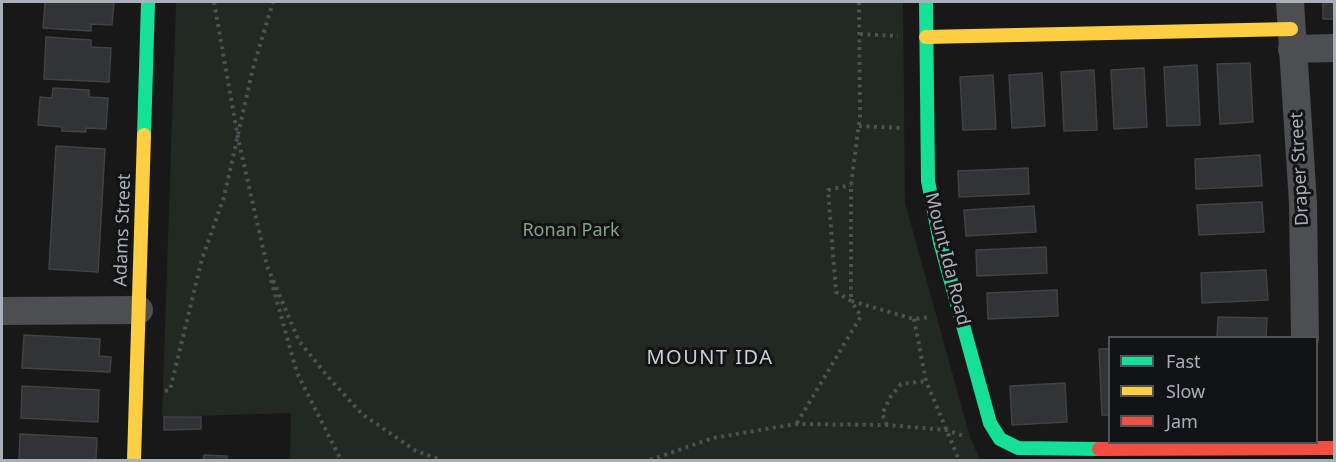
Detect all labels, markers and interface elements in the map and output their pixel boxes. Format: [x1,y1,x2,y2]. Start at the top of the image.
street label: Draper Street [1286,112,1314,226]
street label: Adams Street [110,173,136,287]
street label: Mount Ida Road [920,190,974,328]
park label: Ronan Park [522,220,620,242]
legend [1108,336,1318,444]
district label: MOUNT IDA [646,346,774,370]
text: Fast [1166,349,1201,373]
text: Slow [1166,379,1205,403]
text: Jam [1166,409,1198,433]

